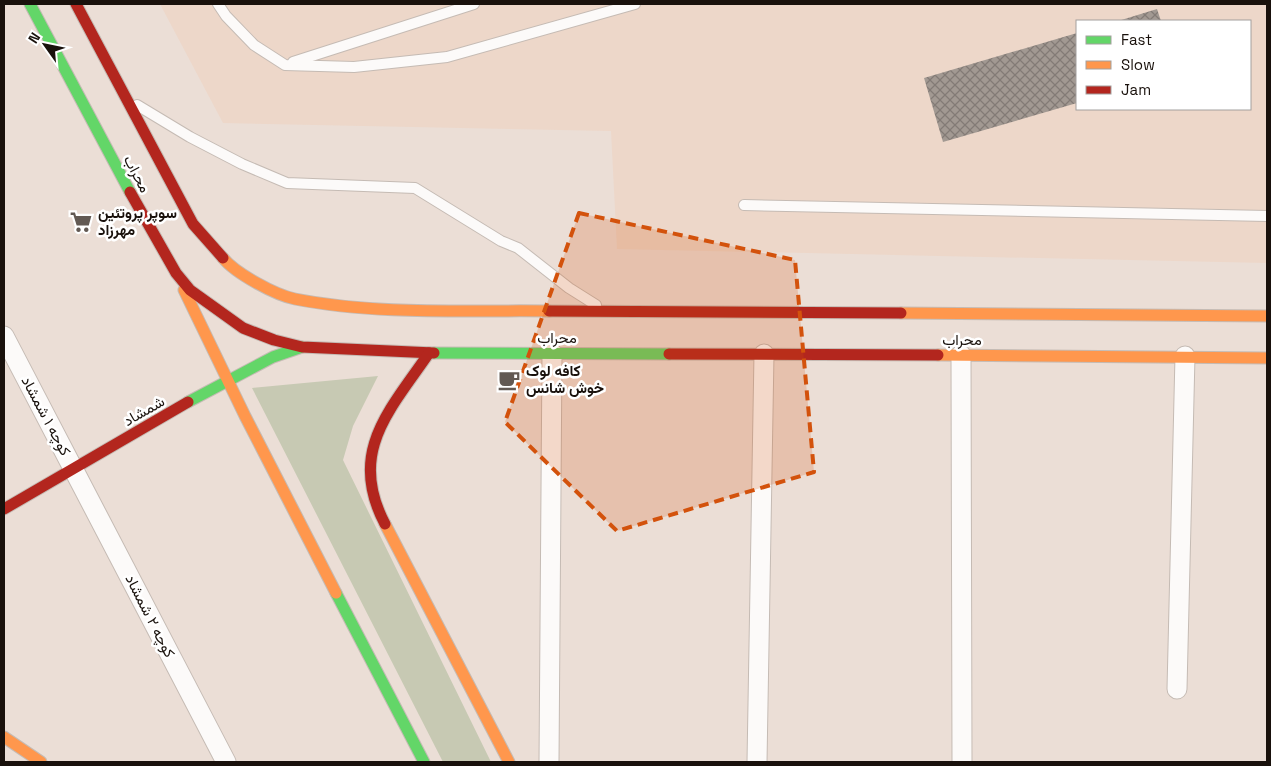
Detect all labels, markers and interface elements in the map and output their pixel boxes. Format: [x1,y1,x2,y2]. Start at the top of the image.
north arrow [20,20,70,70]
legend [1076,20,1251,110]
text: N [24,29,44,47]
text: Fast [1121,30,1152,49]
text: Slow [1121,55,1155,74]
text: Jam [1121,80,1151,99]
street label: محراب [120,152,155,196]
place label: سوپر پروتئین مهرزاد [98,203,177,239]
supermarket icon: سوپر پروتئین مهرزاد [68,209,94,235]
street label: محراب [537,328,577,347]
street label: محراب [942,330,982,349]
place label: کافه لوک خوش شانس [526,361,604,397]
cafe icon: کافه لوک خوش شانس [496,367,522,393]
street label: کوچه ۱ شمشاد [17,373,76,460]
street label: شمشاد [120,391,168,430]
street label: کوچه ۲ شمشاد [120,571,180,661]

